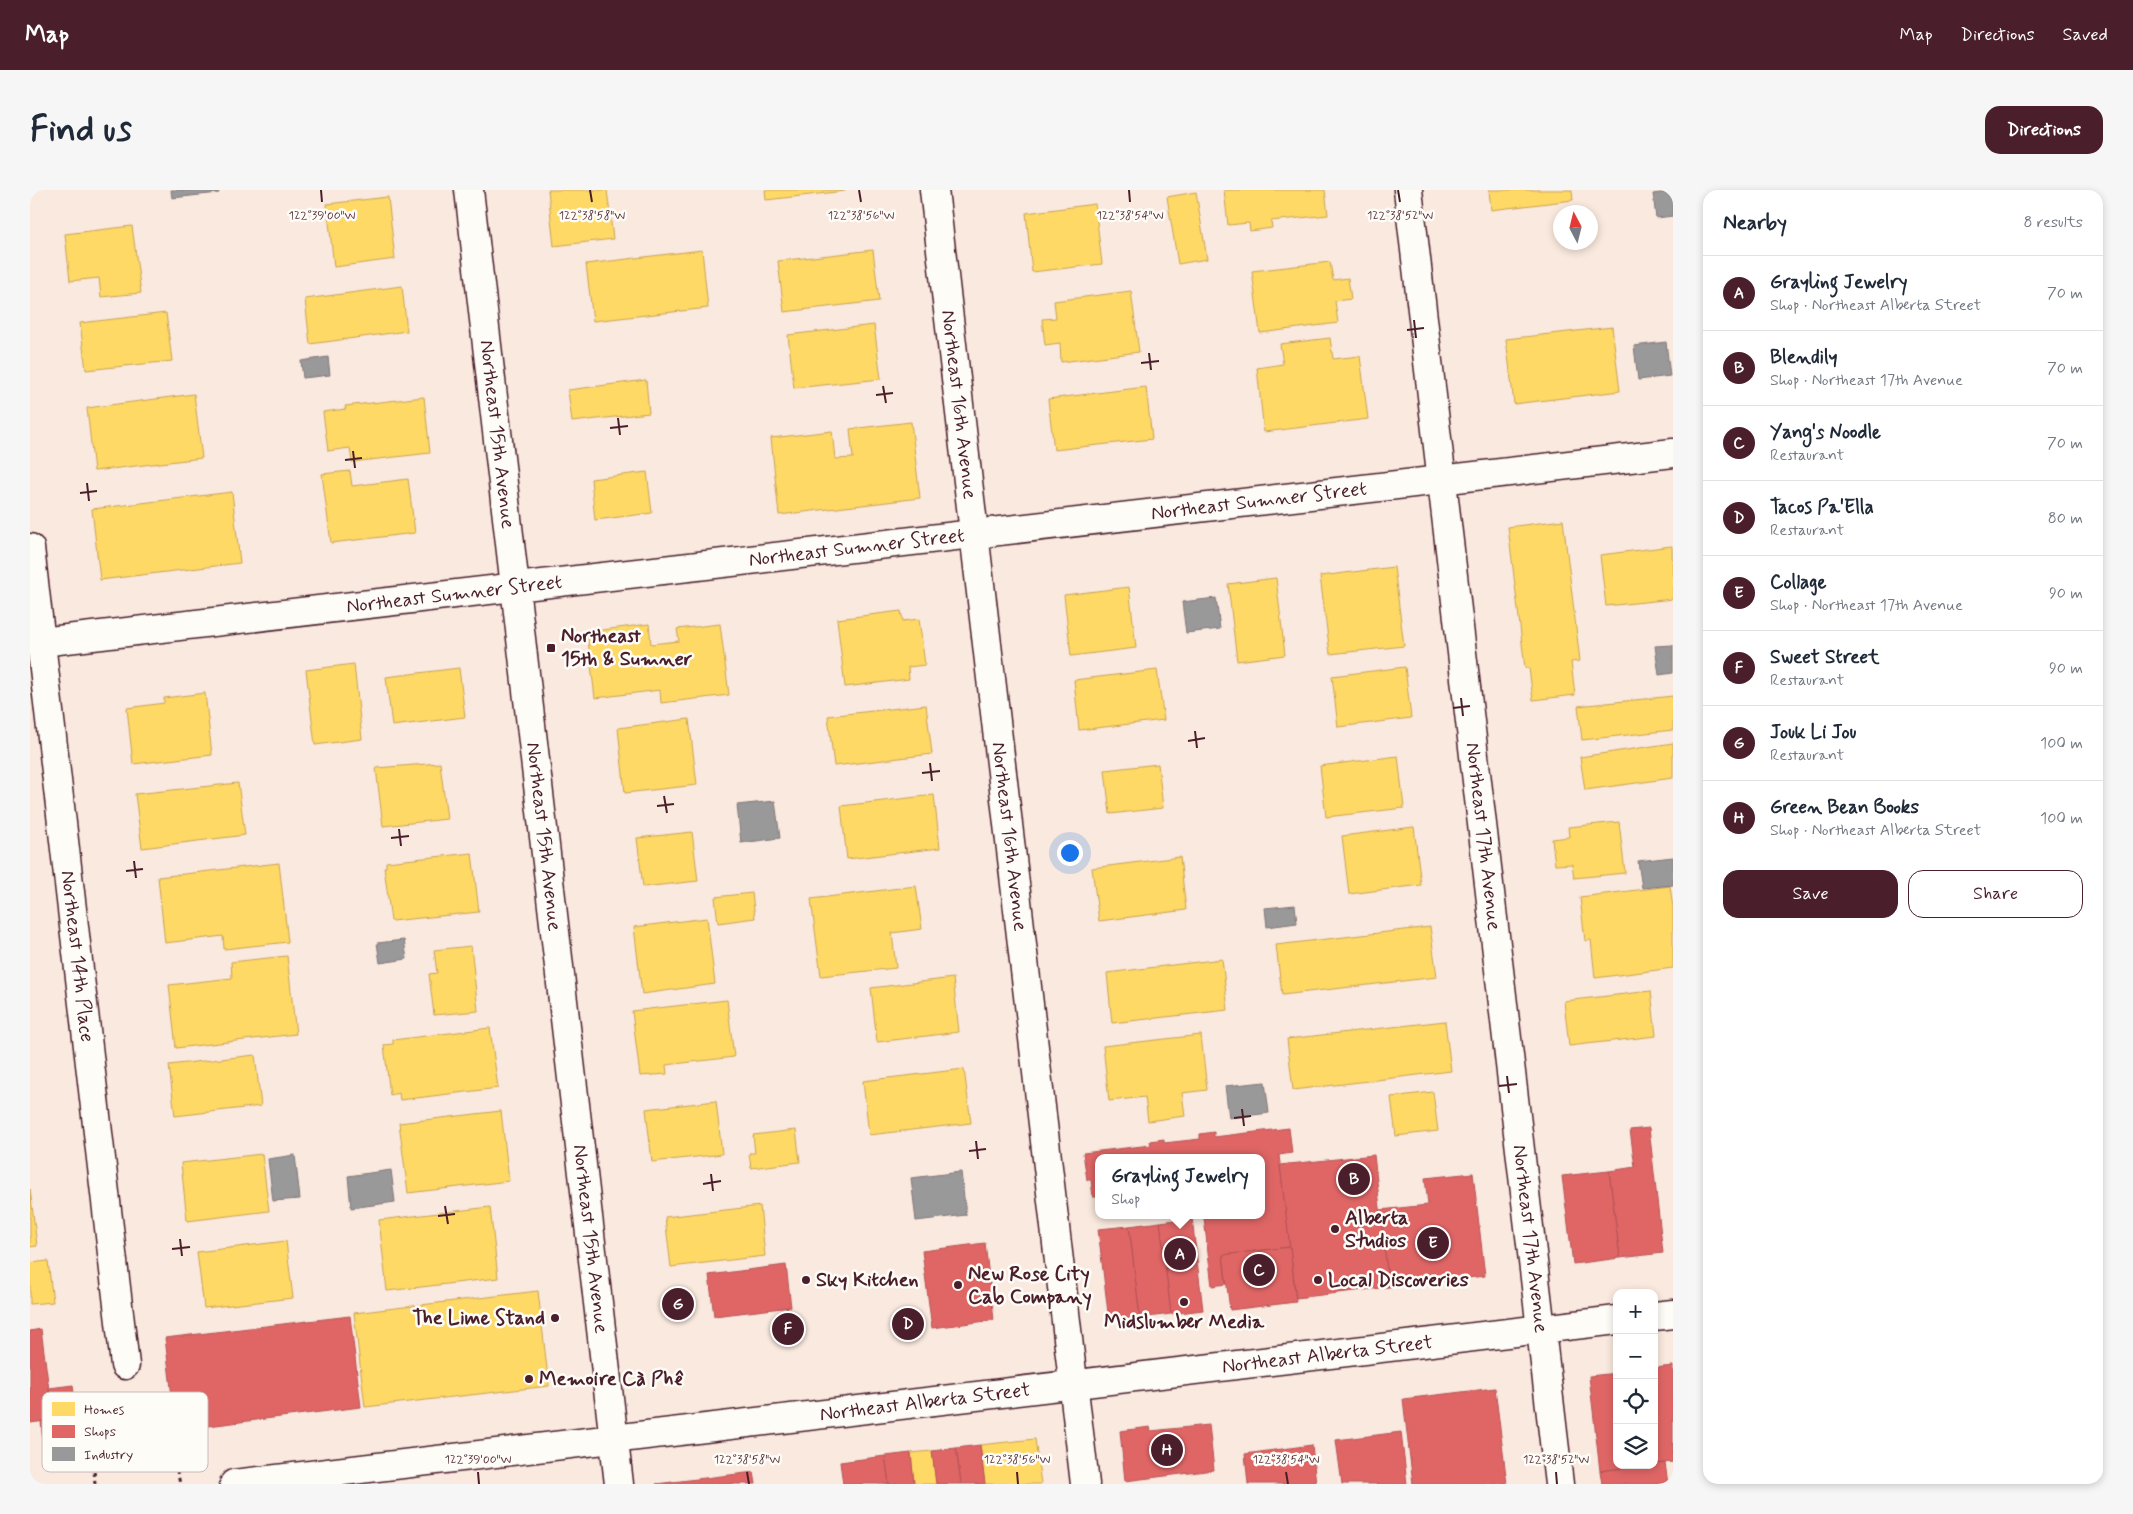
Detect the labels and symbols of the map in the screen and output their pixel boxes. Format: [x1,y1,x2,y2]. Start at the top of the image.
north arrow [1553,205,1598,250]
text: 122°39'00"W [289,208,356,224]
text: 122°38'58"W [559,208,625,224]
text: 122°38'56"W [828,208,894,224]
text: 122°38'54"W [1096,208,1164,224]
text: 122°38'52"W [1367,208,1433,224]
street label: Northeast 16th Avenue [935,308,983,501]
street label: Northeast 15th Avenue [473,338,522,530]
street label: Northeast Sumner Street [1149,475,1368,527]
street label: Northeast Sumner Street [747,522,966,573]
street label: Northeast Sumner Street [345,568,564,620]
place label: Northeast 15th & Sumner [561,623,693,673]
marker: Northeast 15th & Sumner [545,642,557,654]
street label: Northeast 15th Avenue [520,741,568,933]
street label: Northeast 16th Avenue [985,741,1034,933]
street label: Northeast 17th Avenue [1459,741,1508,932]
your location [1057,840,1083,866]
street label: Northeast 14th Place [54,869,101,1044]
street label: Northeast 15th Avenue [566,1143,615,1335]
street label: Northeast 17th Avenue [1506,1143,1555,1335]
pin: B [1338,1160,1370,1198]
place label: Alberta Studios [1345,1205,1408,1255]
marker: Alberta Studios [1329,1223,1341,1235]
pin: E [1417,1224,1449,1262]
pin: A [1164,1235,1196,1273]
pin: C [1243,1251,1275,1289]
place label: New Rose City Cab Company [968,1261,1092,1311]
place label: Sky Kitchen [816,1267,919,1294]
place label: Local Discoveries [1328,1267,1469,1294]
marker: Sky Kitchen [800,1274,812,1286]
marker: Local Discoveries [1312,1274,1324,1286]
marker: New Rose City Cab Company [952,1279,964,1291]
pin: G [662,1285,694,1323]
marker: Midslumber Media [1178,1296,1190,1308]
place label: The Lime Stand [412,1305,545,1332]
pin: D [892,1305,924,1343]
place label: Midslumber Media [1104,1309,1265,1336]
pin: F [772,1310,804,1348]
marker: The Lime Stand [549,1312,561,1324]
street label: Northeast Alberta Street [1220,1328,1434,1380]
place label: Memoire Cà Phê [539,1366,683,1393]
marker: Memoire Cà Phê [523,1373,535,1385]
street label: Northeast Alberta Street [818,1376,1032,1428]
legend [42,1392,208,1472]
text: Homes [84,1401,125,1419]
text: Shops [84,1423,116,1441]
pin: H [1151,1431,1183,1469]
text: Industry [84,1446,133,1464]
text: 122°39'00"W [445,1452,512,1468]
text: 122°38'58"W [714,1452,780,1468]
text: 122°38'56"W [984,1452,1050,1468]
text: 122°38'54"W [1252,1452,1320,1468]
text: 122°38'52"W [1523,1452,1589,1468]

